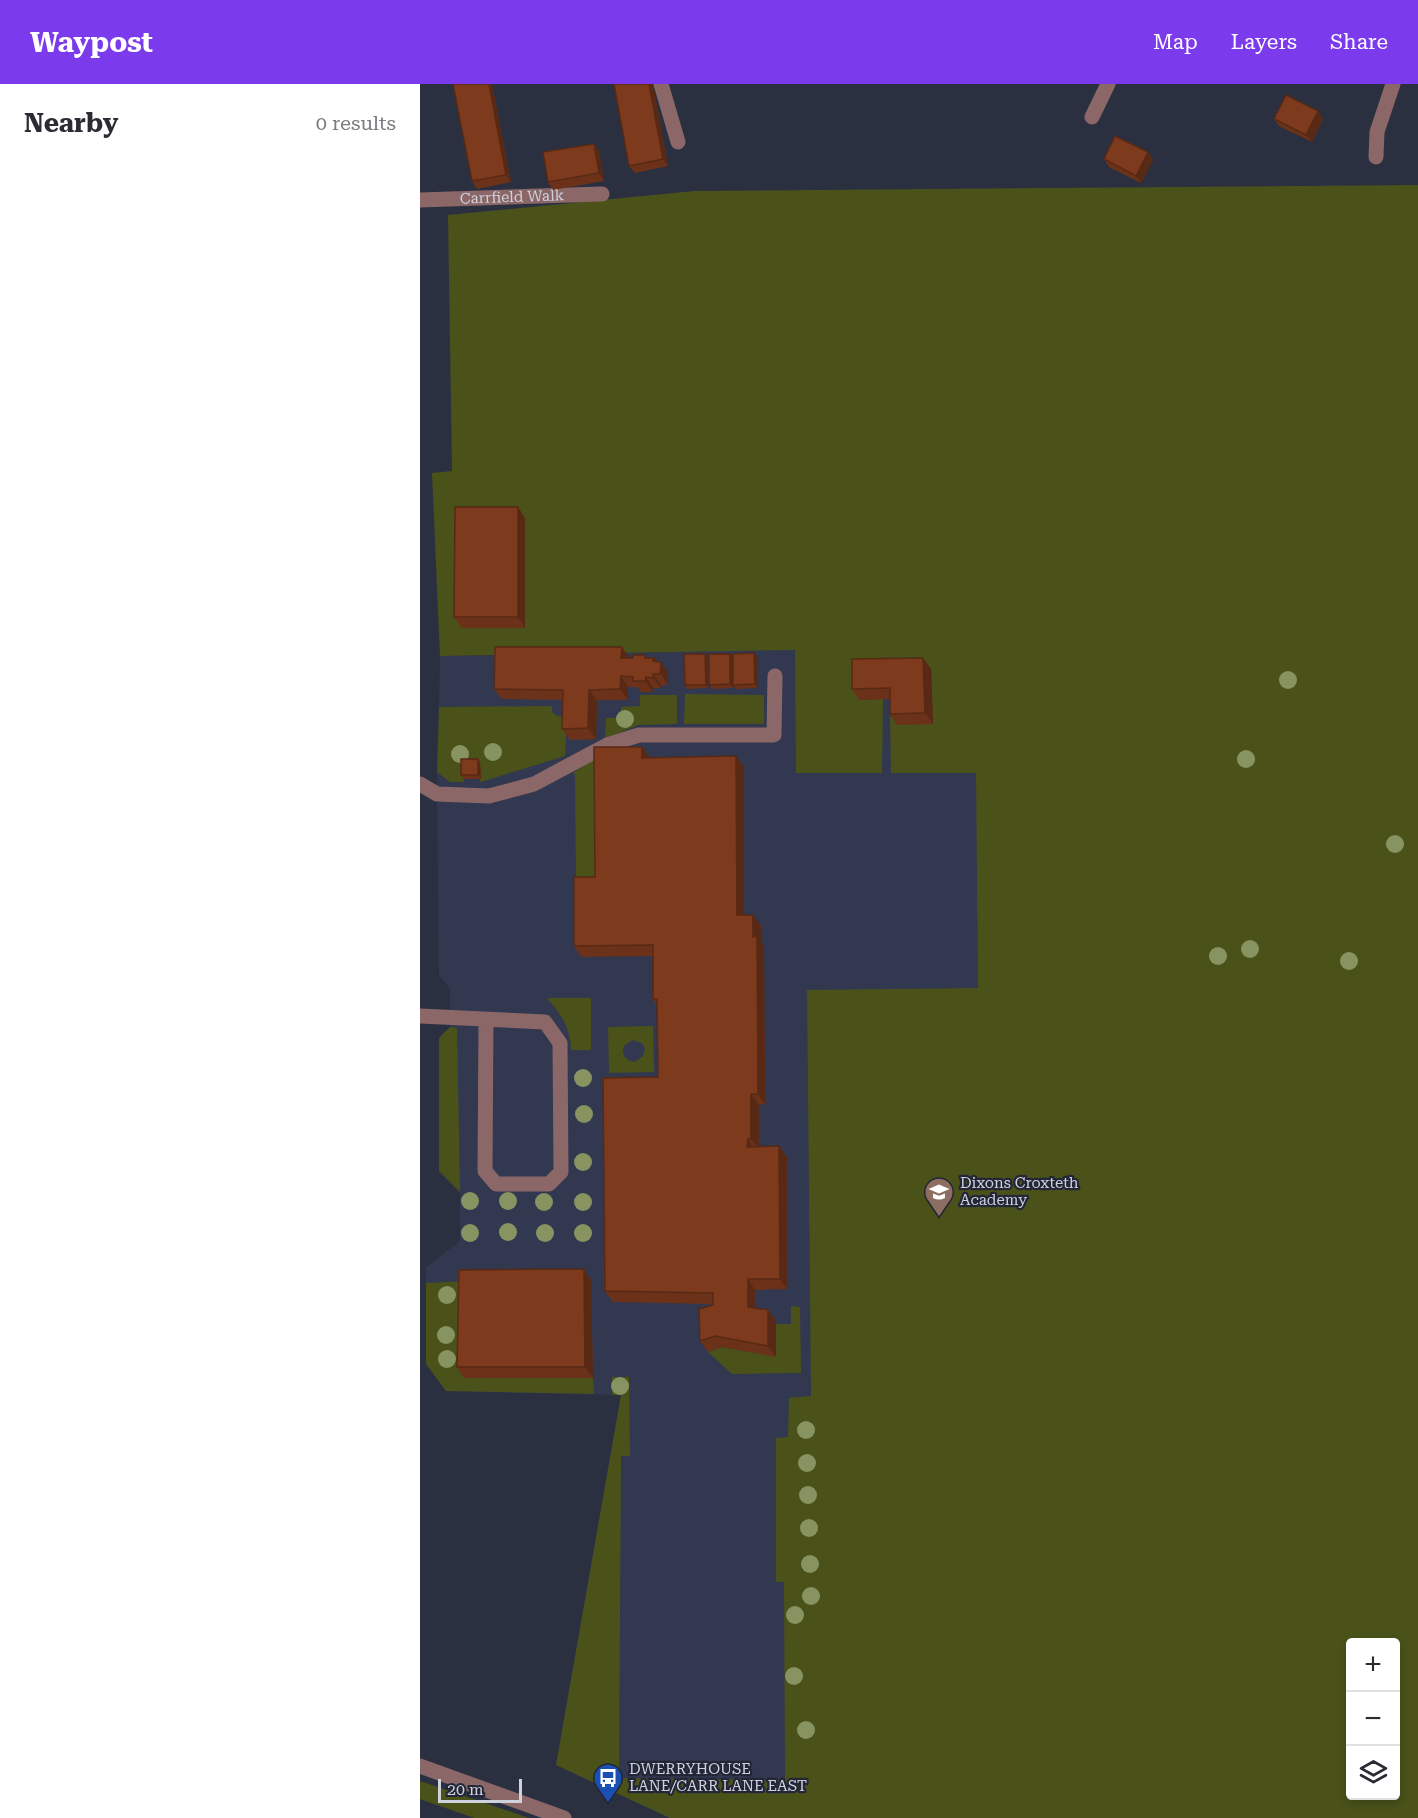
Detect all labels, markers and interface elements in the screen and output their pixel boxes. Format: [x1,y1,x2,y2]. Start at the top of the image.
text: Waypost [30,26,153,59]
text: Map [1153,30,1198,54]
text: Layers [1231,30,1297,54]
text: Share [1330,30,1388,54]
text: Nearby [24,108,118,138]
text: 0 results [316,111,396,135]
street label: Carrfield Walk [459,186,565,208]
place label: Dixons Croxteth Academy [960,1174,1079,1209]
school or university icon: Dixons Croxteth Academy [923,1176,955,1218]
map controls [1346,1638,1400,1800]
button: + [1346,1638,1400,1692]
button: − [1346,1692,1400,1746]
button: layers [1346,1746,1400,1800]
place label: DWERRYHOUSE LANE/CARR LANE EAST [629,1760,807,1795]
bus stop icon: DWERRYHOUSE LANE/CARR LANE EAST [592,1762,624,1804]
scale bar [438,1776,522,1804]
text: 20 m [447,1780,484,1799]

